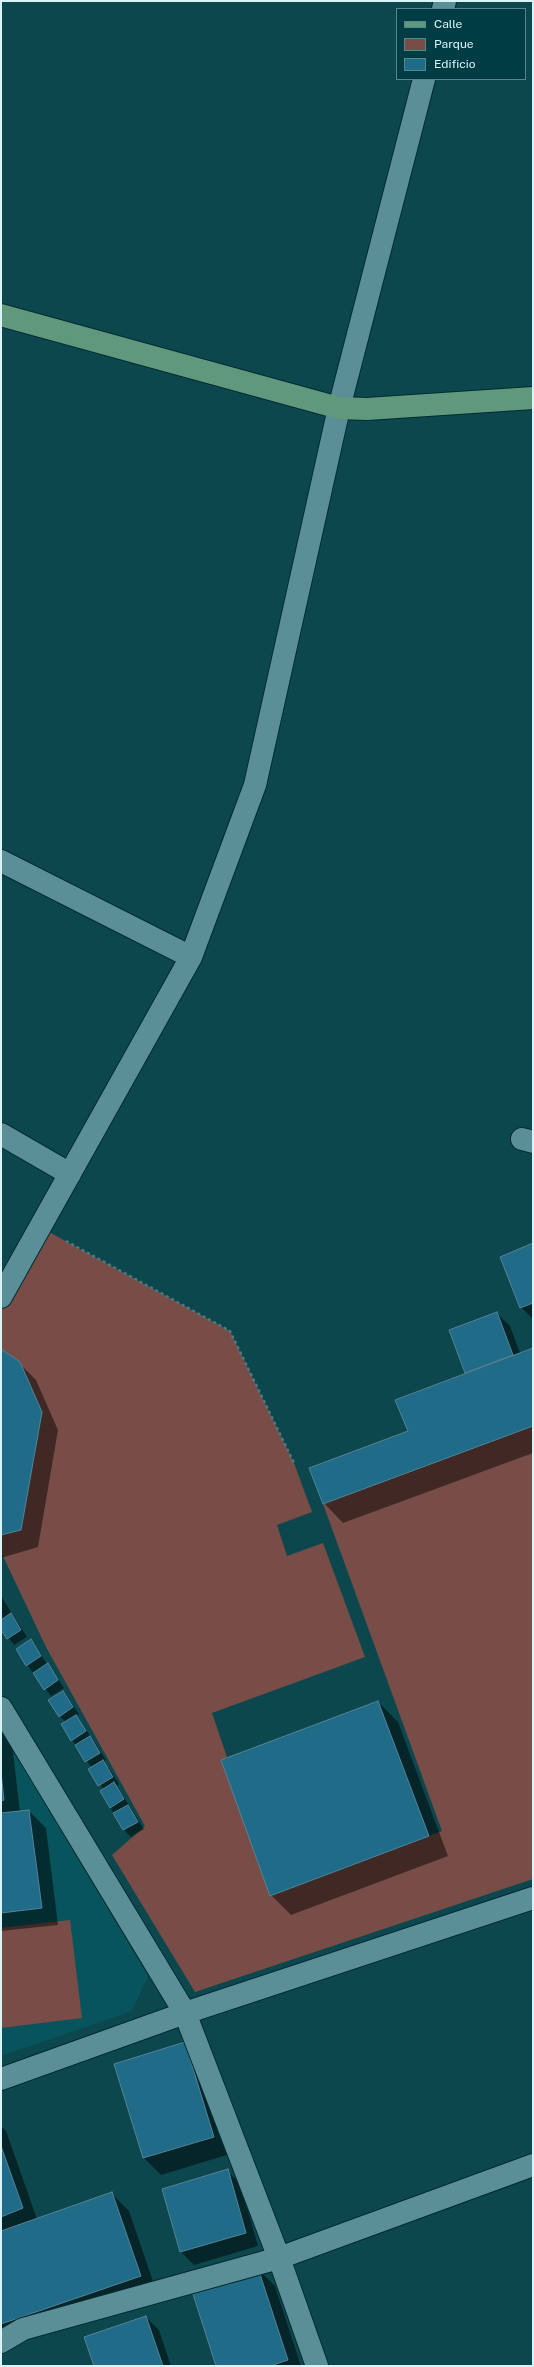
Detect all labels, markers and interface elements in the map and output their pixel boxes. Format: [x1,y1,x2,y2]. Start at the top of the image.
legend [396,8,526,80]
text: Calle [434,17,462,31]
text: Parque [434,37,474,51]
text: Edificio [434,57,476,71]

